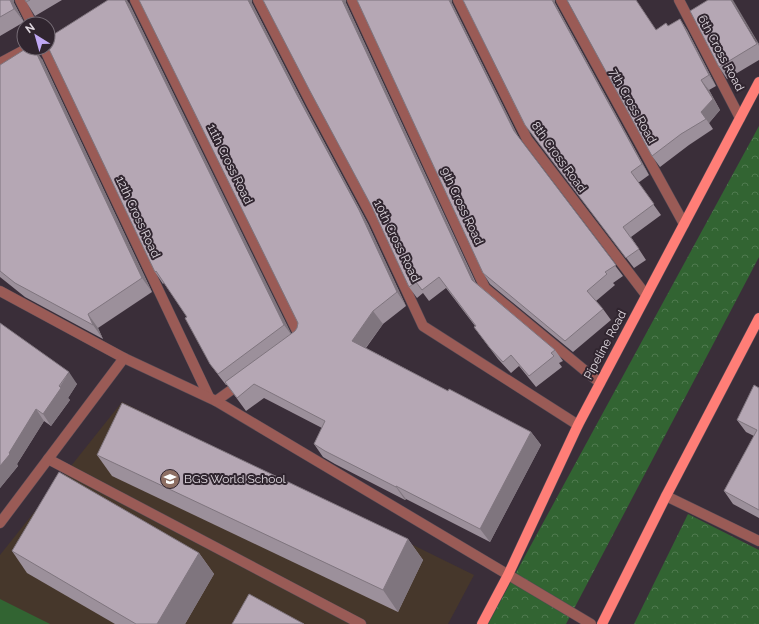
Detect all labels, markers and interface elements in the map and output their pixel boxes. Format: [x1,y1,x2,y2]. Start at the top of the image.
street label: 6th Cross Road [695,13,747,93]
north arrow [16,16,56,56]
text: N [23,21,38,36]
street label: 7th Cross Road [607,66,659,146]
street label: 8th Cross Road [529,119,589,195]
street label: 11th Cross Road [205,122,255,206]
street label: 9th Cross Road [438,165,486,247]
street label: 12th Cross Road [113,174,163,260]
street label: 10th Cross Road [371,198,423,284]
street label: Pipeline Road [581,308,629,382]
school or university icon: BGS World School [159,468,181,490]
place label: BGS World School [184,472,287,486]

